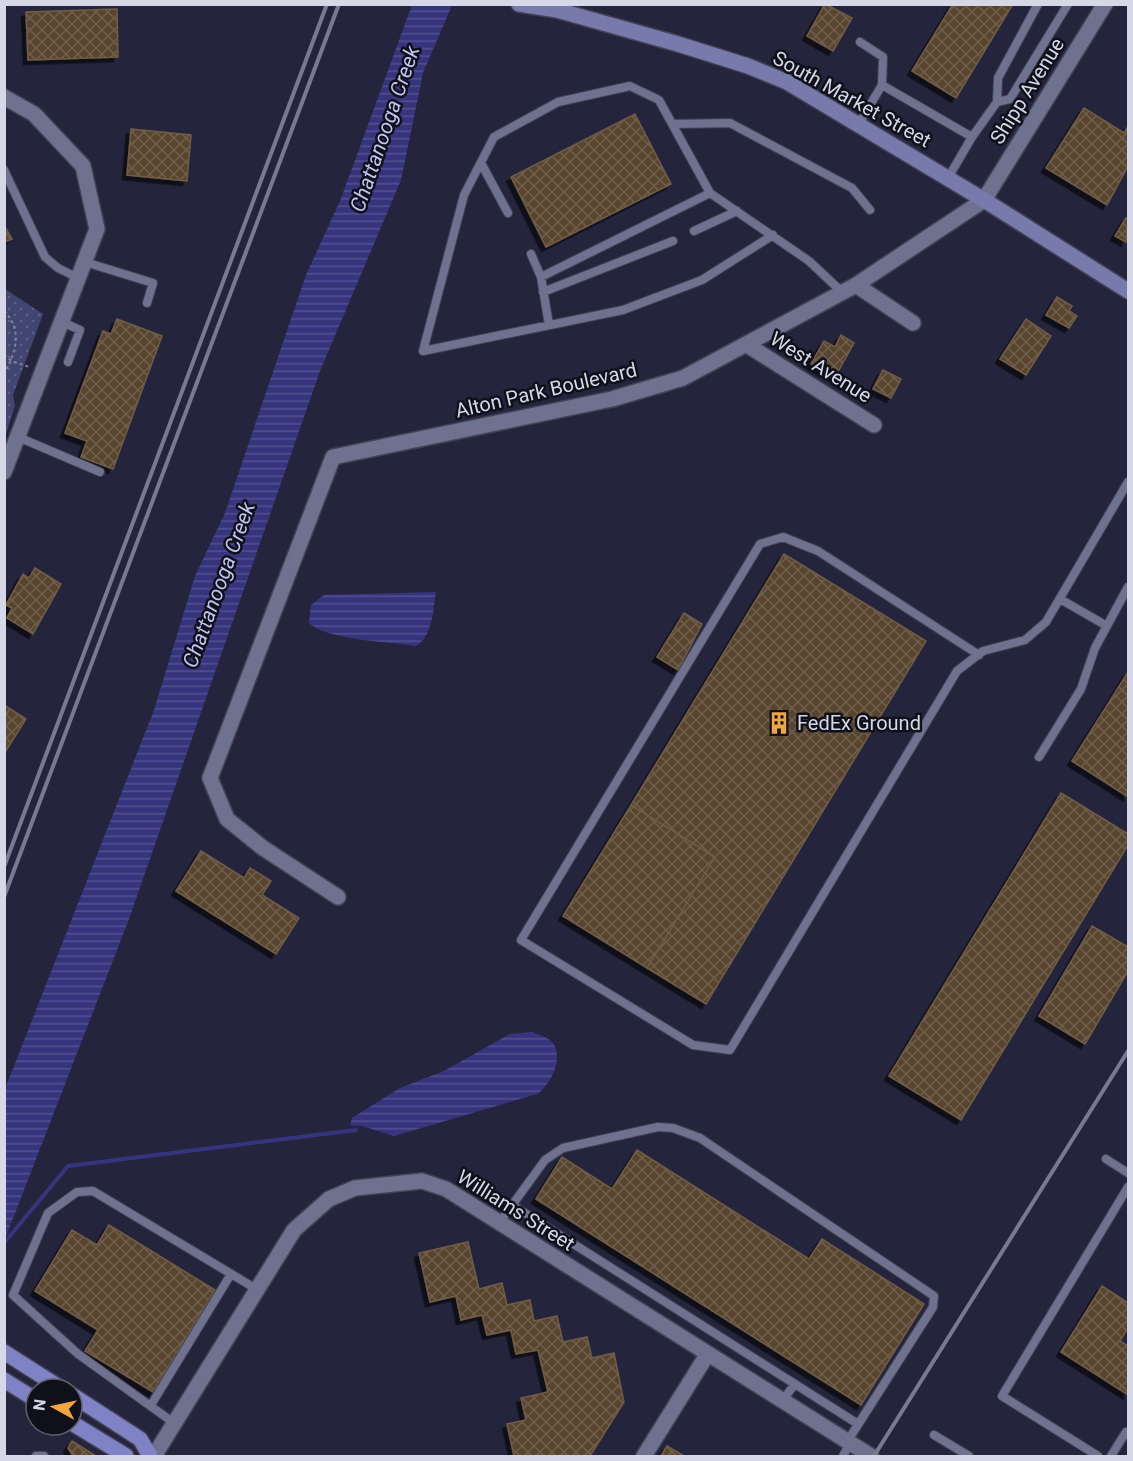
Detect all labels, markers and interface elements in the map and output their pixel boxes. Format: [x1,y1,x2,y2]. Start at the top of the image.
street label: Shipp Avenue [985,34,1069,148]
water label: Chattanooga Creek [345,42,425,215]
street label: South Market Street [769,46,935,152]
street label: West Avenue [766,326,876,408]
street label: Alton Park Boulevard [453,357,639,423]
water label: Chattanooga Creek [178,498,260,671]
building icon: FedEx Ground [766,710,792,736]
place label: FedEx Ground [797,711,921,735]
street label: Williams Street [453,1164,579,1256]
north arrow [24,1377,84,1437]
text: N [29,1398,50,1412]

